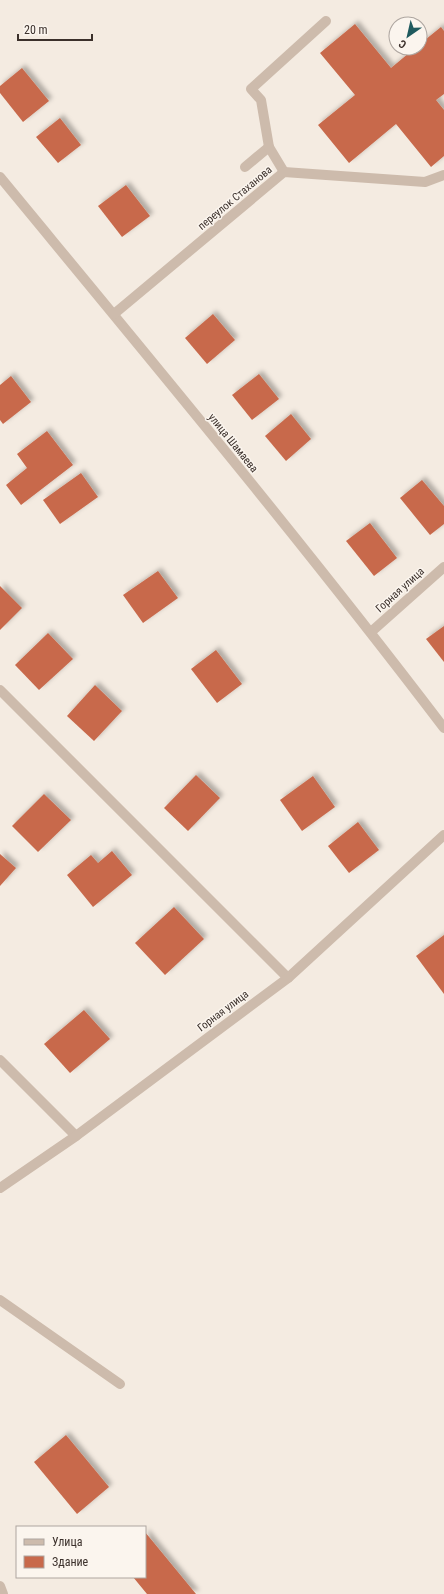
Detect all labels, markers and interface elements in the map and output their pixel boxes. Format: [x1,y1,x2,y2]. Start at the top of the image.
scale bar [18,16,92,42]
north arrow [388,16,428,56]
text: 20 m [24,23,48,37]
text: С [396,37,409,51]
street label: переулок Стаханова [195,163,275,233]
street label: улица Шамаева [205,411,261,475]
street label: Горная улица [373,565,427,615]
street label: Горная улица [195,988,251,1034]
legend [16,1526,146,1578]
text: Улица [52,1535,83,1549]
text: Здание [52,1555,89,1569]

